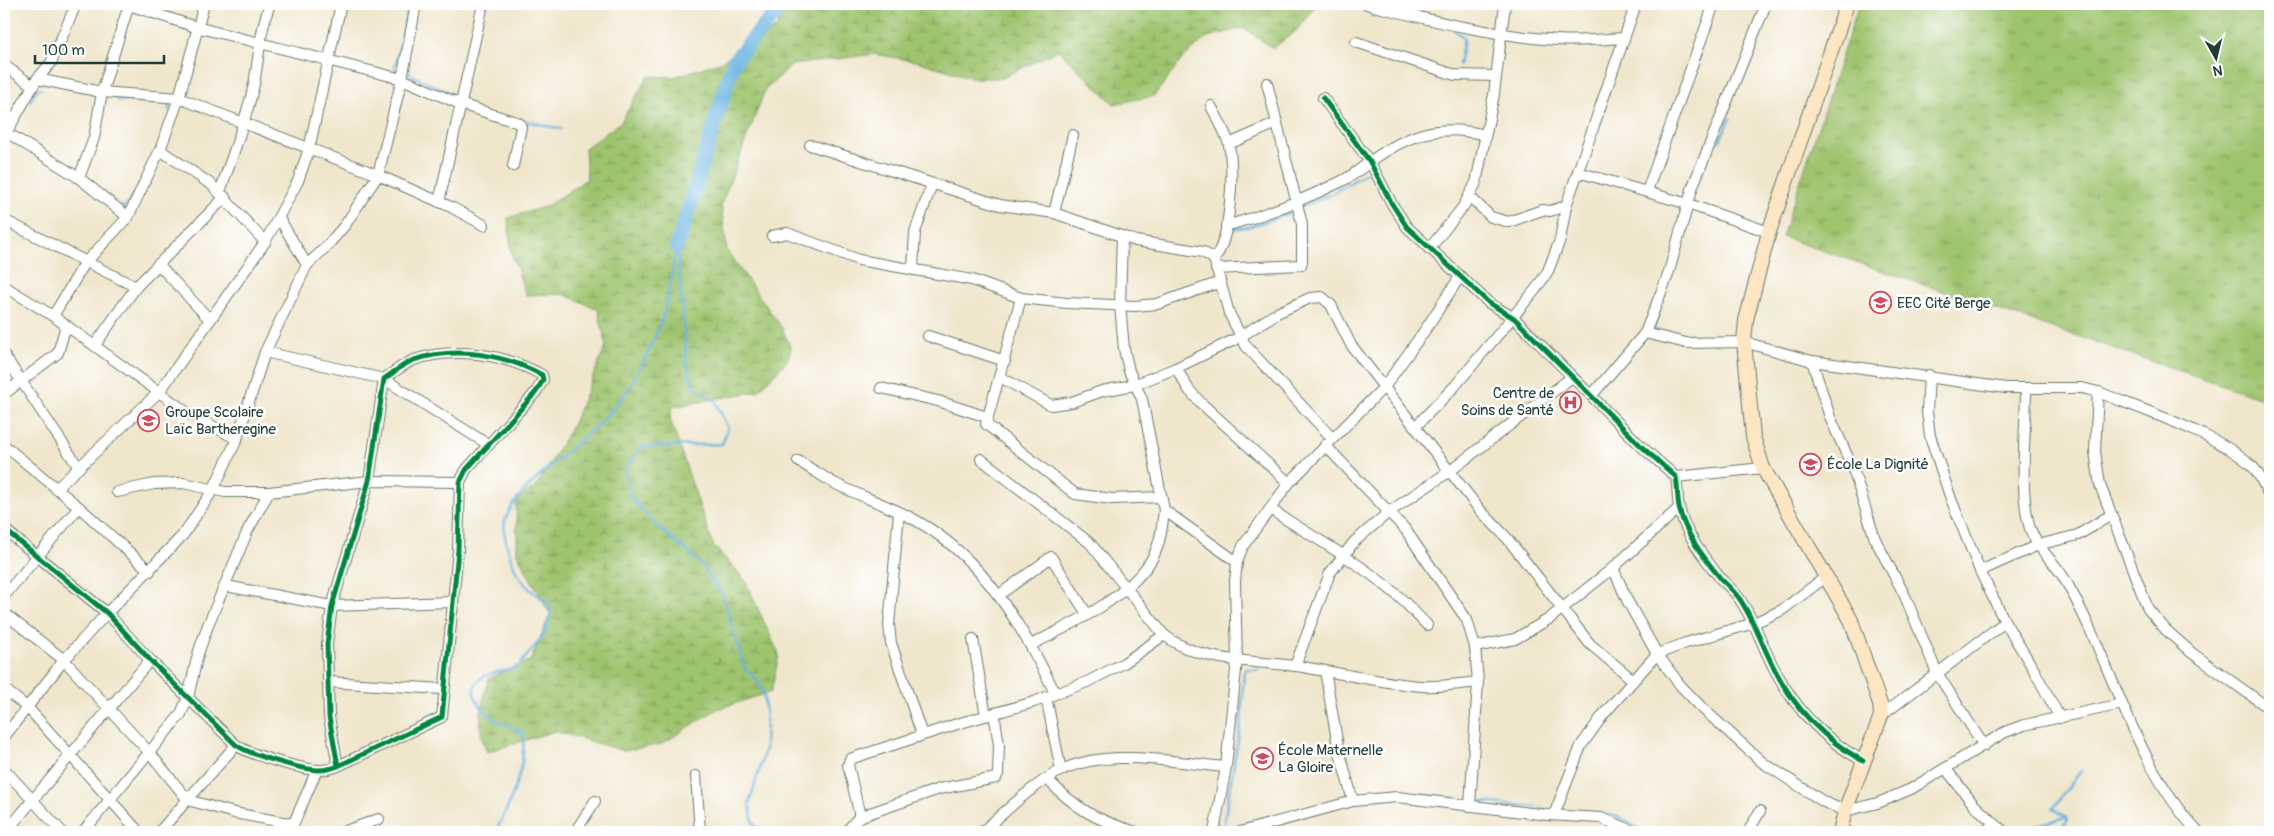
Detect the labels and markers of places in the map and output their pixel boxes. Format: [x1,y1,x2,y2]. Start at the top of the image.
school or university icon: EEC Cité Berge [1869,291,1893,315]
place label: EEC Cité Berge [1897,294,1991,313]
place label: Centre de Soins de Santé [1461,384,1555,420]
hospital icon: Centre de Soins de Santé [1558,390,1582,414]
place label: Groupe Scolaire Laïc Bartheregine [165,403,276,439]
school or university icon: Groupe Scolaire Laïc Bartheregine [137,409,161,433]
school or university icon: École La Dignité [1799,452,1823,476]
place label: École La Dignité [1827,455,1929,474]
place label: École Maternelle La Gloire [1278,741,1383,777]
school or university icon: École Maternelle La Gloire [1250,747,1274,771]

